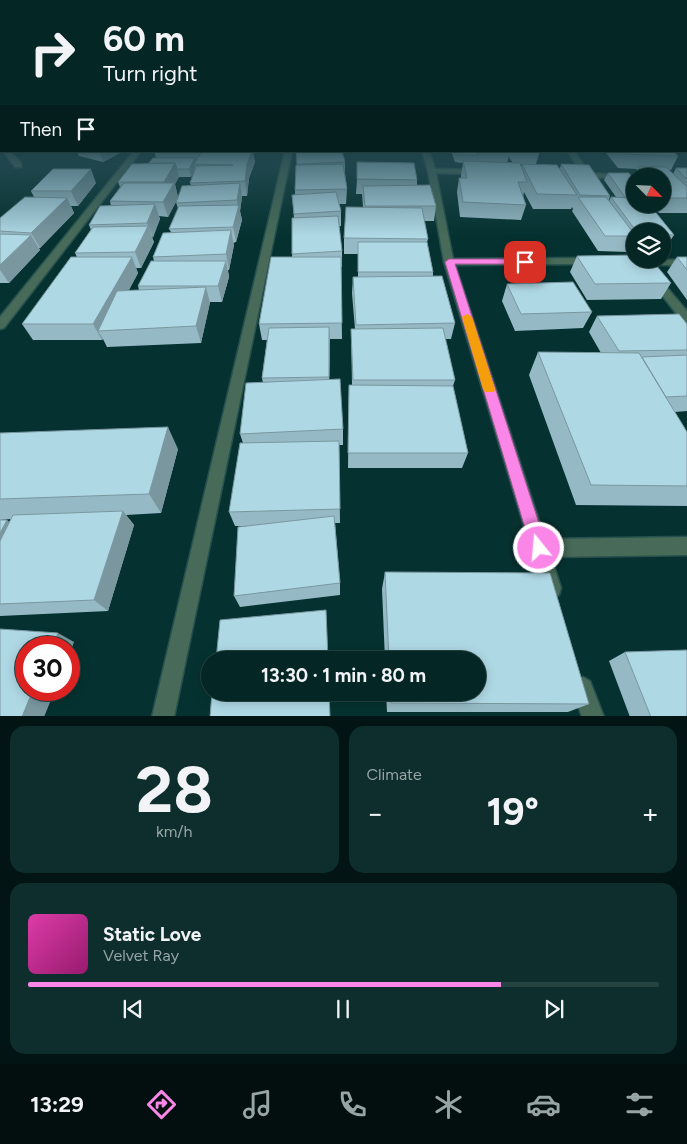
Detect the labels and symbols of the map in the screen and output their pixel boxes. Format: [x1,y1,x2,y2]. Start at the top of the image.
north arrow [626,168,671,212]
pin [504,241,546,283]
position arrow [512,521,564,573]
speed limit sign: 30 [15,636,80,701]

